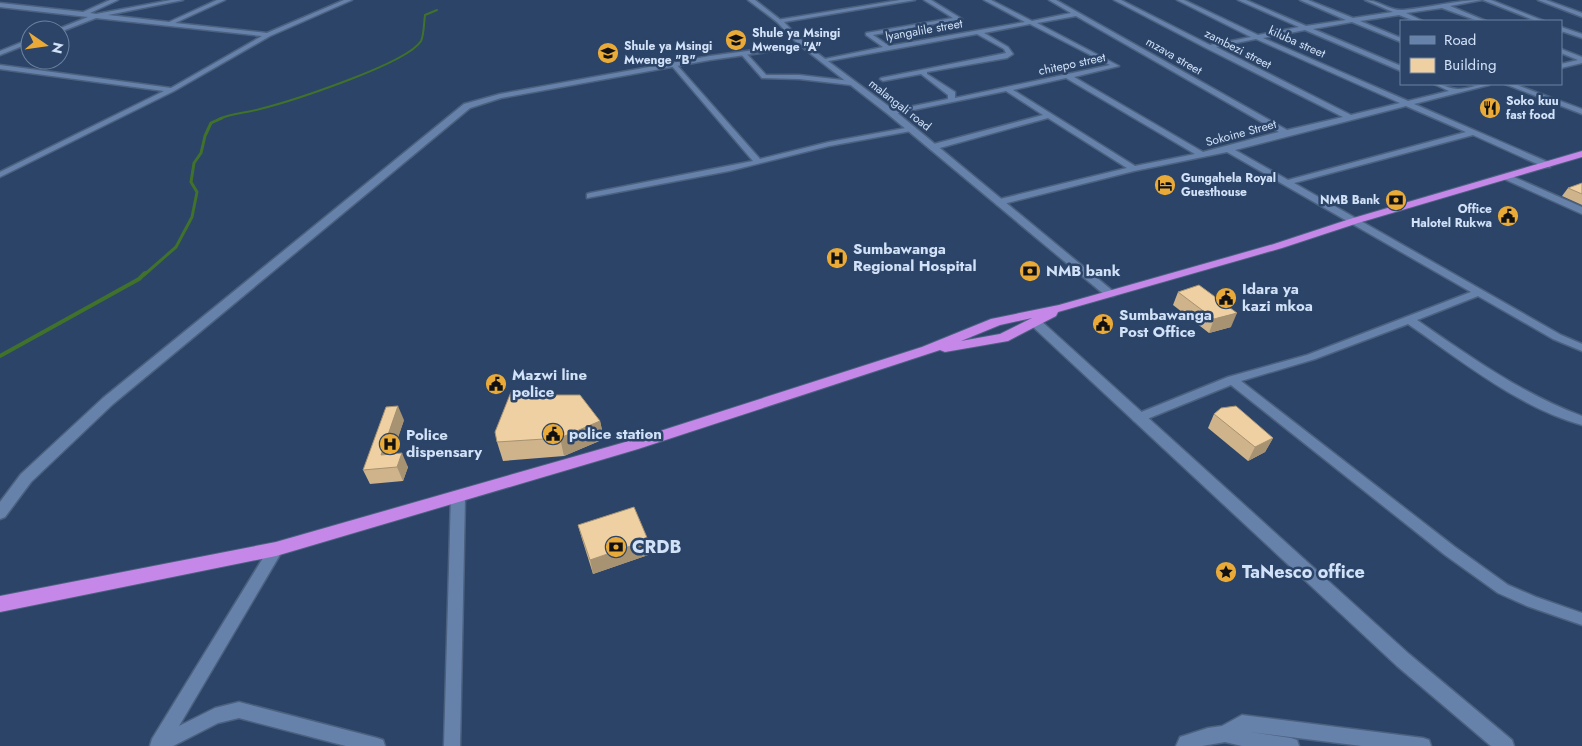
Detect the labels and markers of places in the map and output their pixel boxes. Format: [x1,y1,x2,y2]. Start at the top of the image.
place label: Shule ya Msingi Mwenge "A" [752,24,840,56]
school or university icon: Shule ya Msingi Mwenge "A" [724,28,748,52]
place label: Shule ya Msingi Mwenge "B" [624,37,712,69]
school or university icon: Shule ya Msingi Mwenge "B" [596,41,620,65]
place label: Soko kuu fast food [1506,92,1559,124]
restaurant icon: Soko kuu fast food [1478,96,1502,120]
place label: Gungahela Royal Guesthouse [1181,169,1276,201]
hotel icon: Gungahela Royal Guesthouse [1153,173,1177,197]
bank icon: NMB Bank [1384,188,1408,212]
place label: NMB Bank [1320,191,1380,209]
place label: Office Halotel Rukwa [1411,200,1492,232]
public building icon: Office Halotel Rukwa [1496,204,1520,228]
place label: Sumbawanga Regional Hospital [853,238,976,277]
hospital icon: Sumbawanga Regional Hospital [825,246,849,270]
bank icon: NMB bank [1018,259,1042,283]
place label: NMB bank [1046,260,1121,282]
place label: Idara ya kazi mkoa [1242,278,1313,317]
public building icon: Idara ya kazi mkoa [1214,286,1238,310]
place label: Sumbawanga Post Office [1119,304,1212,343]
public building icon: Sumbawanga Post Office [1091,312,1115,336]
place label: Mazwi line police [512,364,587,403]
public building icon: Mazwi line police [484,372,508,396]
public building icon: police station [541,422,565,446]
place label: police station [569,423,662,445]
place label: Police dispensary [406,424,482,463]
hospital icon: Police dispensary [378,432,402,456]
place label: CRDB [632,534,681,560]
bank icon: CRDB [604,535,628,559]
place label: TaNesco office [1242,559,1365,585]
place icon: TaNesco office [1214,560,1238,584]

